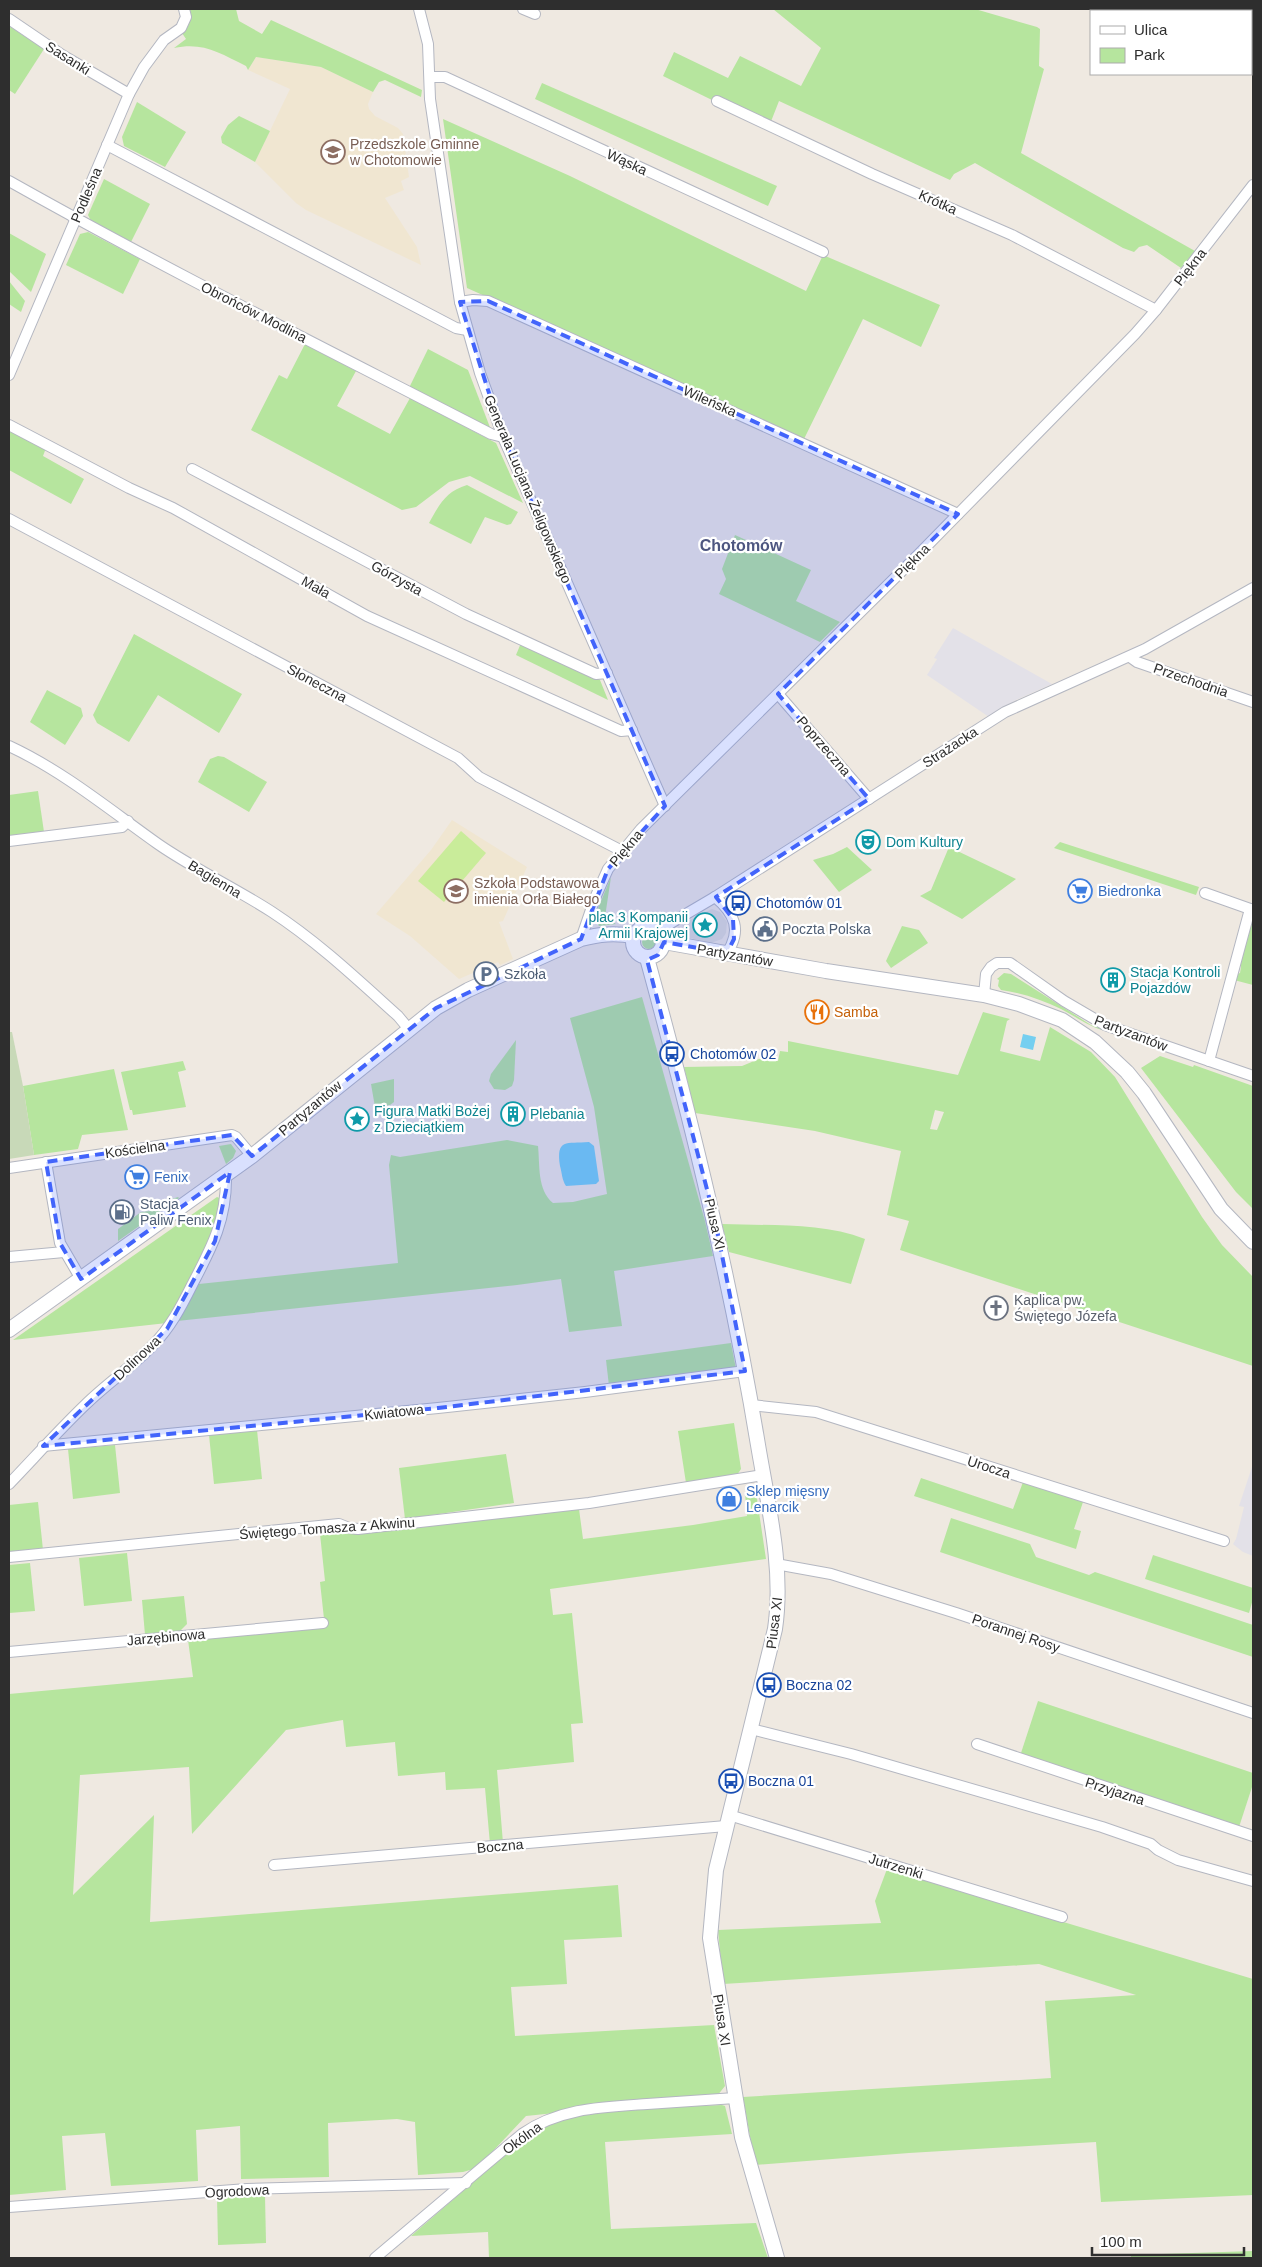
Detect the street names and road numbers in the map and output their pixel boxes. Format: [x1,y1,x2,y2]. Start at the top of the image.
street label: Sasanki [43,38,93,78]
street label: Wąska [604,146,650,178]
street label: Podleśna [67,165,105,225]
street label: Krótka [916,186,960,218]
street label: Piękna [1171,245,1210,289]
street label: Obrońców Modlina [198,278,310,346]
street label: Wileńska [681,382,739,420]
street label: Generała Lucjana Żeligowskiego [481,392,576,586]
street label: Piękna [891,540,933,582]
street label: Górzysta [369,557,426,599]
street label: Mała [299,573,333,601]
street label: Przechodnia [1152,660,1231,700]
street label: Słoneczna [284,661,350,706]
street label: Poprzeczna [794,713,854,779]
street label: Strażacka [920,723,981,771]
street label: Piękna [606,826,646,870]
street label: Bagienna [186,857,245,901]
street label: Partyzantów [696,940,775,970]
street label: Partyzantów [1092,1012,1171,1055]
street label: Partyzantów [275,1077,345,1139]
street label: Kościelna [104,1137,166,1161]
street label: Piusa XI [701,1197,729,1251]
street label: Dolinowa [110,1332,164,1383]
street label: Kwiatowa [363,1401,425,1423]
street label: Urocza [965,1453,1013,1482]
street label: Świętego Tomasza z Akwinu [238,1513,416,1542]
street label: Piusa XI [763,1596,785,1650]
street label: Porannej Rosy [970,1610,1062,1656]
street label: Jarzębinowa [126,1626,206,1648]
street label: Przyjazna [1083,1774,1147,1808]
street label: Boczna [476,1836,524,1856]
street label: Jutrzenki [867,1850,925,1882]
street label: Piusa XI [710,1993,734,2047]
street label: Okólna [499,2118,545,2158]
street label: Ogrodowa [204,2181,270,2201]

